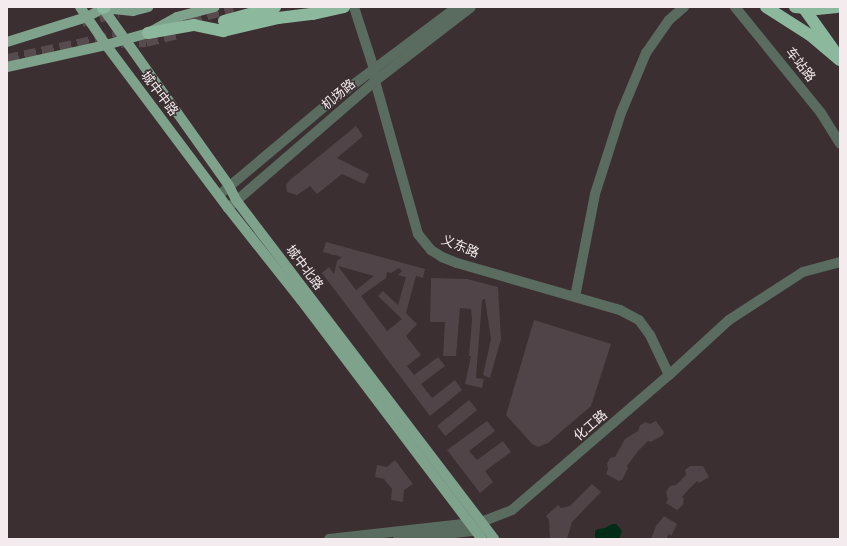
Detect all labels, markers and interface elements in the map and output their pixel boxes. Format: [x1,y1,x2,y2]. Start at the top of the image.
street label: 车站路 [782,45,818,85]
street label: 城中中路 [137,69,181,119]
street label: 机场路 [319,76,359,114]
street label: 义东路 [439,232,481,262]
street label: 城中北路 [282,243,326,293]
street label: 化工路 [571,407,611,445]

